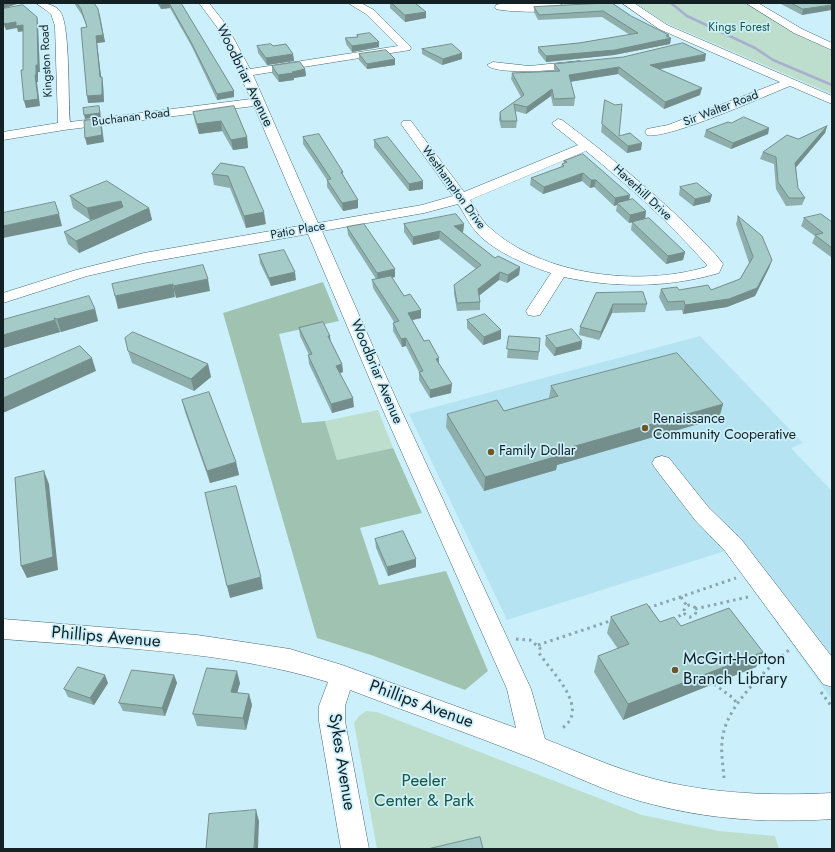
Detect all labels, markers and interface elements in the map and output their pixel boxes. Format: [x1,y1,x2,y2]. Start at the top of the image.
park label: Kings Forest [708,21,770,35]
street label: Woodbriar Avenue [212,22,276,130]
street label: Kingston Road [38,24,56,98]
street label: Sir Walter Road [681,88,761,130]
street label: Buchanan Road [91,106,171,130]
street label: Westhampton Drive [418,144,488,232]
street label: Haverhill Drive [610,162,674,224]
street label: Patio Place [270,219,326,243]
street label: Woodbriar Avenue [346,317,406,427]
place label: Renaissance Community Cooperative [653,412,796,444]
marker: Renaissance Community Cooperative [640,423,650,433]
place label: Family Dollar [499,444,576,460]
marker: Family Dollar [486,447,496,457]
street label: Phillips Avenue [51,623,161,653]
place label: McGirt-Horton Branch Library [683,650,787,690]
marker: McGirt-Horton Branch Library [670,665,680,675]
street label: Phillips Avenue [366,677,476,733]
street label: Sykes Avenue [323,712,359,812]
park label: Peeler Center & Park [374,772,474,812]

